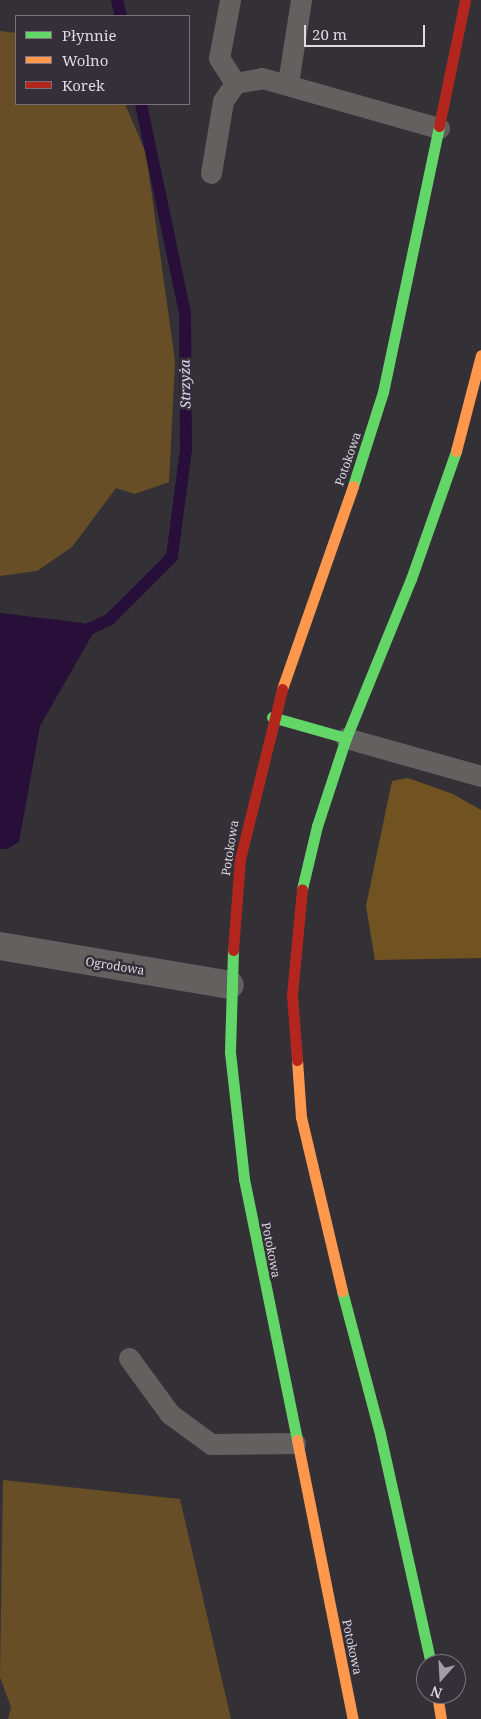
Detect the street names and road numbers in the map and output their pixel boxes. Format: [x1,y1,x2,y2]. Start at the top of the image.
street label: Potokowa [332,430,364,488]
street label: Potokowa [218,819,242,877]
street label: Ogrodowa [85,954,145,978]
street label: Potokowa [259,1221,283,1279]
street label: Potokowa [339,1618,365,1676]

